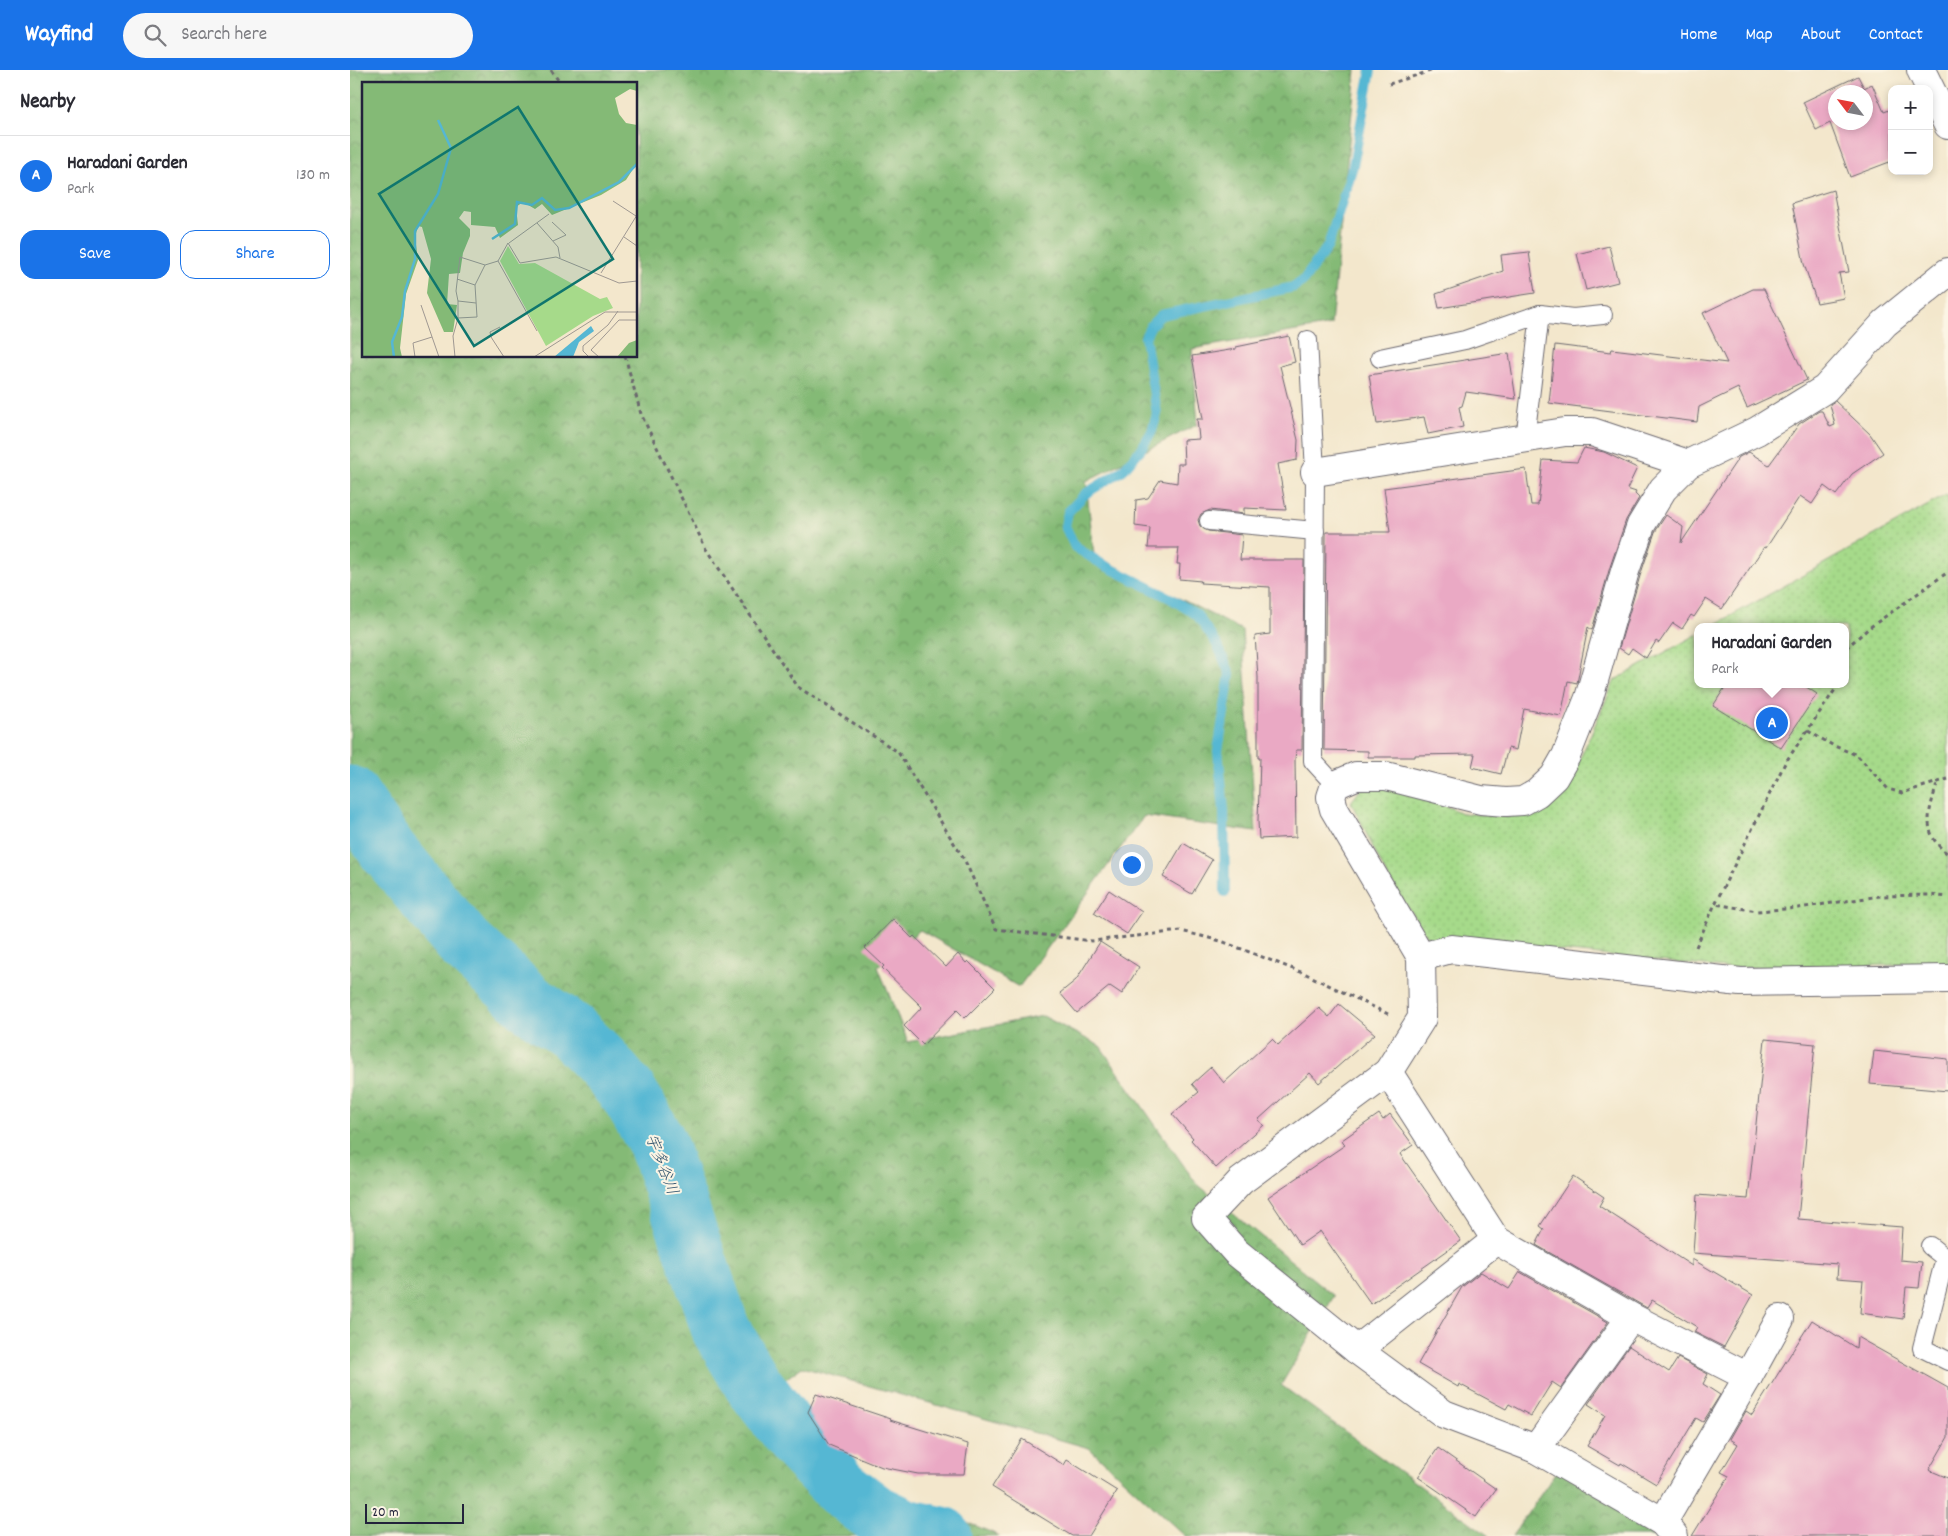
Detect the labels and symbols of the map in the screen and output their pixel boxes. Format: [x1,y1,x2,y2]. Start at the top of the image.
inset map [362,82,638,358]
north arrow [1828,85,1873,130]
pin: A [1756,704,1788,742]
your location [1119,852,1145,878]
water label: 宇多谷川 [638,1131,683,1199]
scale bar [365,1501,464,1524]

